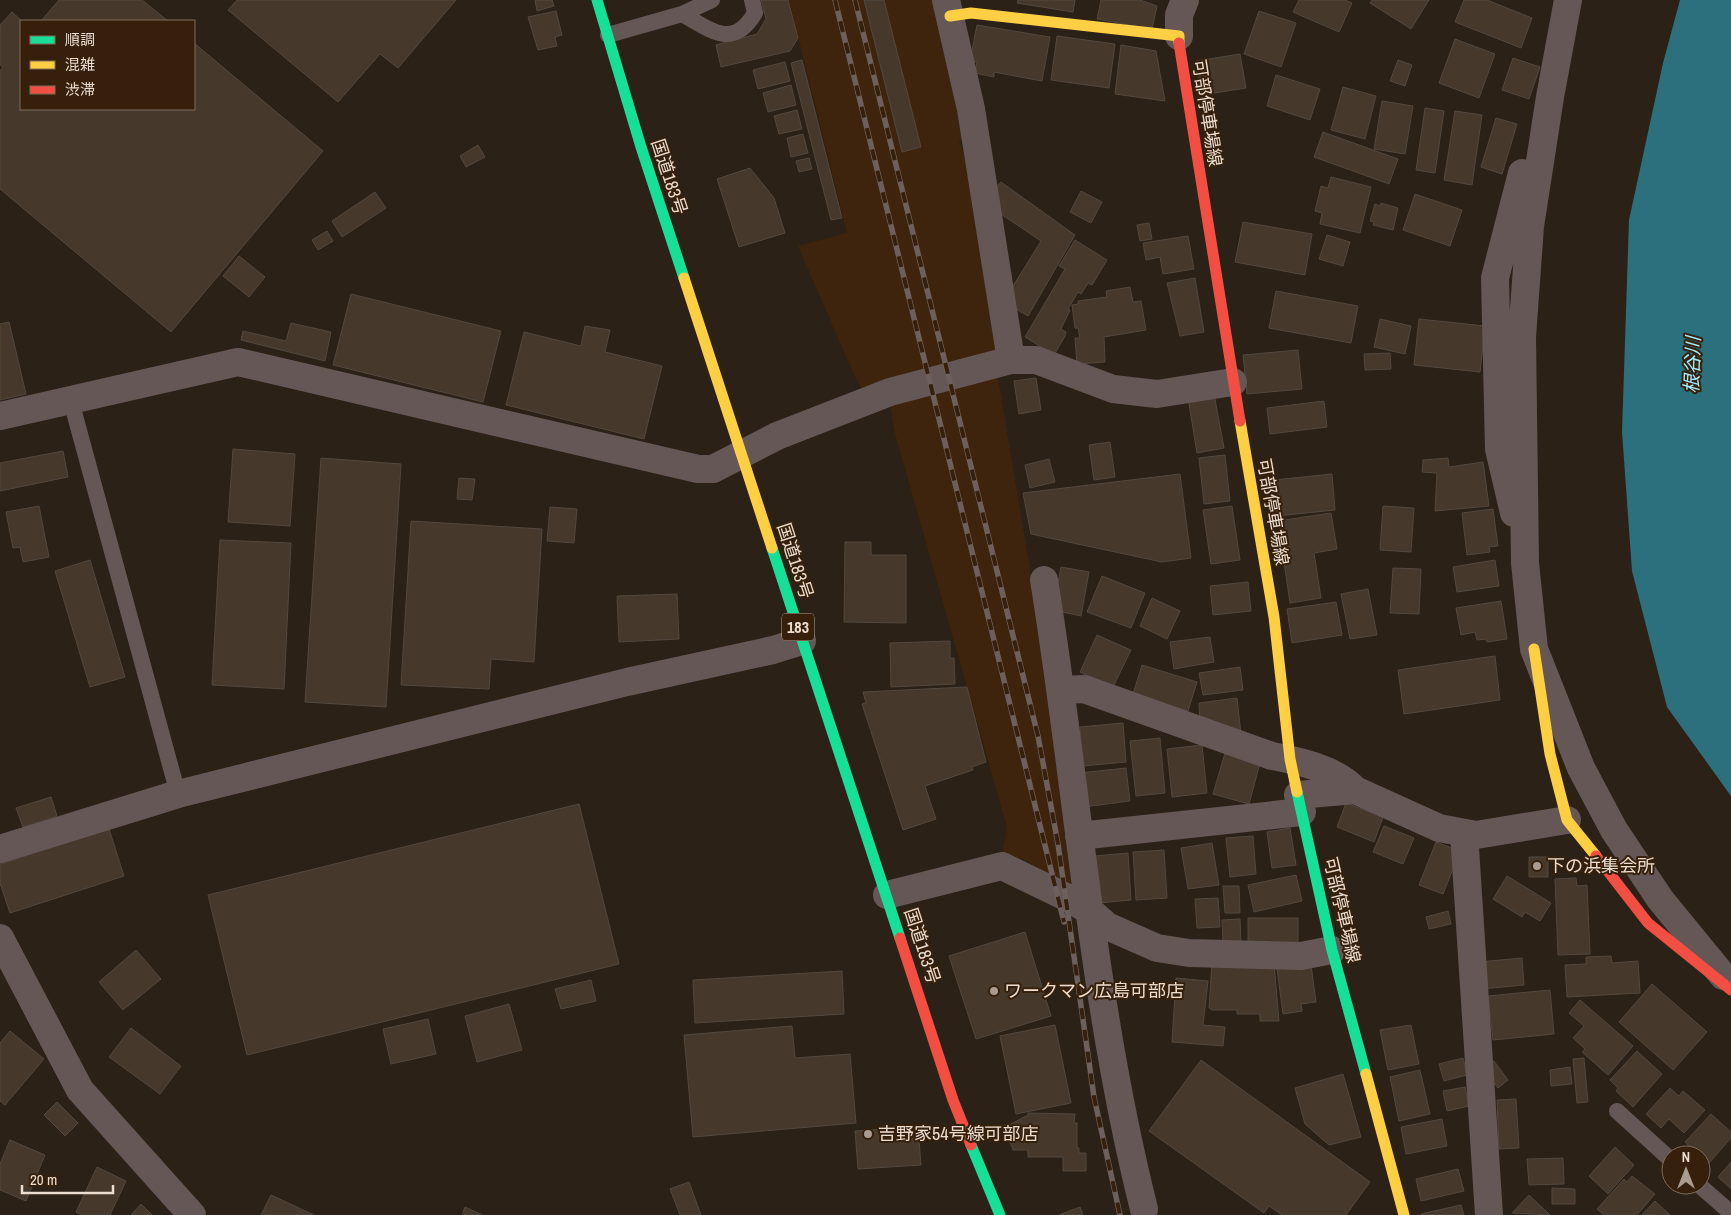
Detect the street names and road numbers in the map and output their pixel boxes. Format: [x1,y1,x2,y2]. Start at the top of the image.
street label: 可部停車場線 [1187,58,1228,168]
street label: 国道183号 [645,136,694,218]
street label: 可部停車場線 [1252,457,1295,567]
street label: 国道183号 [771,520,820,602]
road number: 183 [782,614,814,640]
street label: 可部停車場線 [1318,854,1367,965]
street label: 国道183号 [898,905,947,987]

